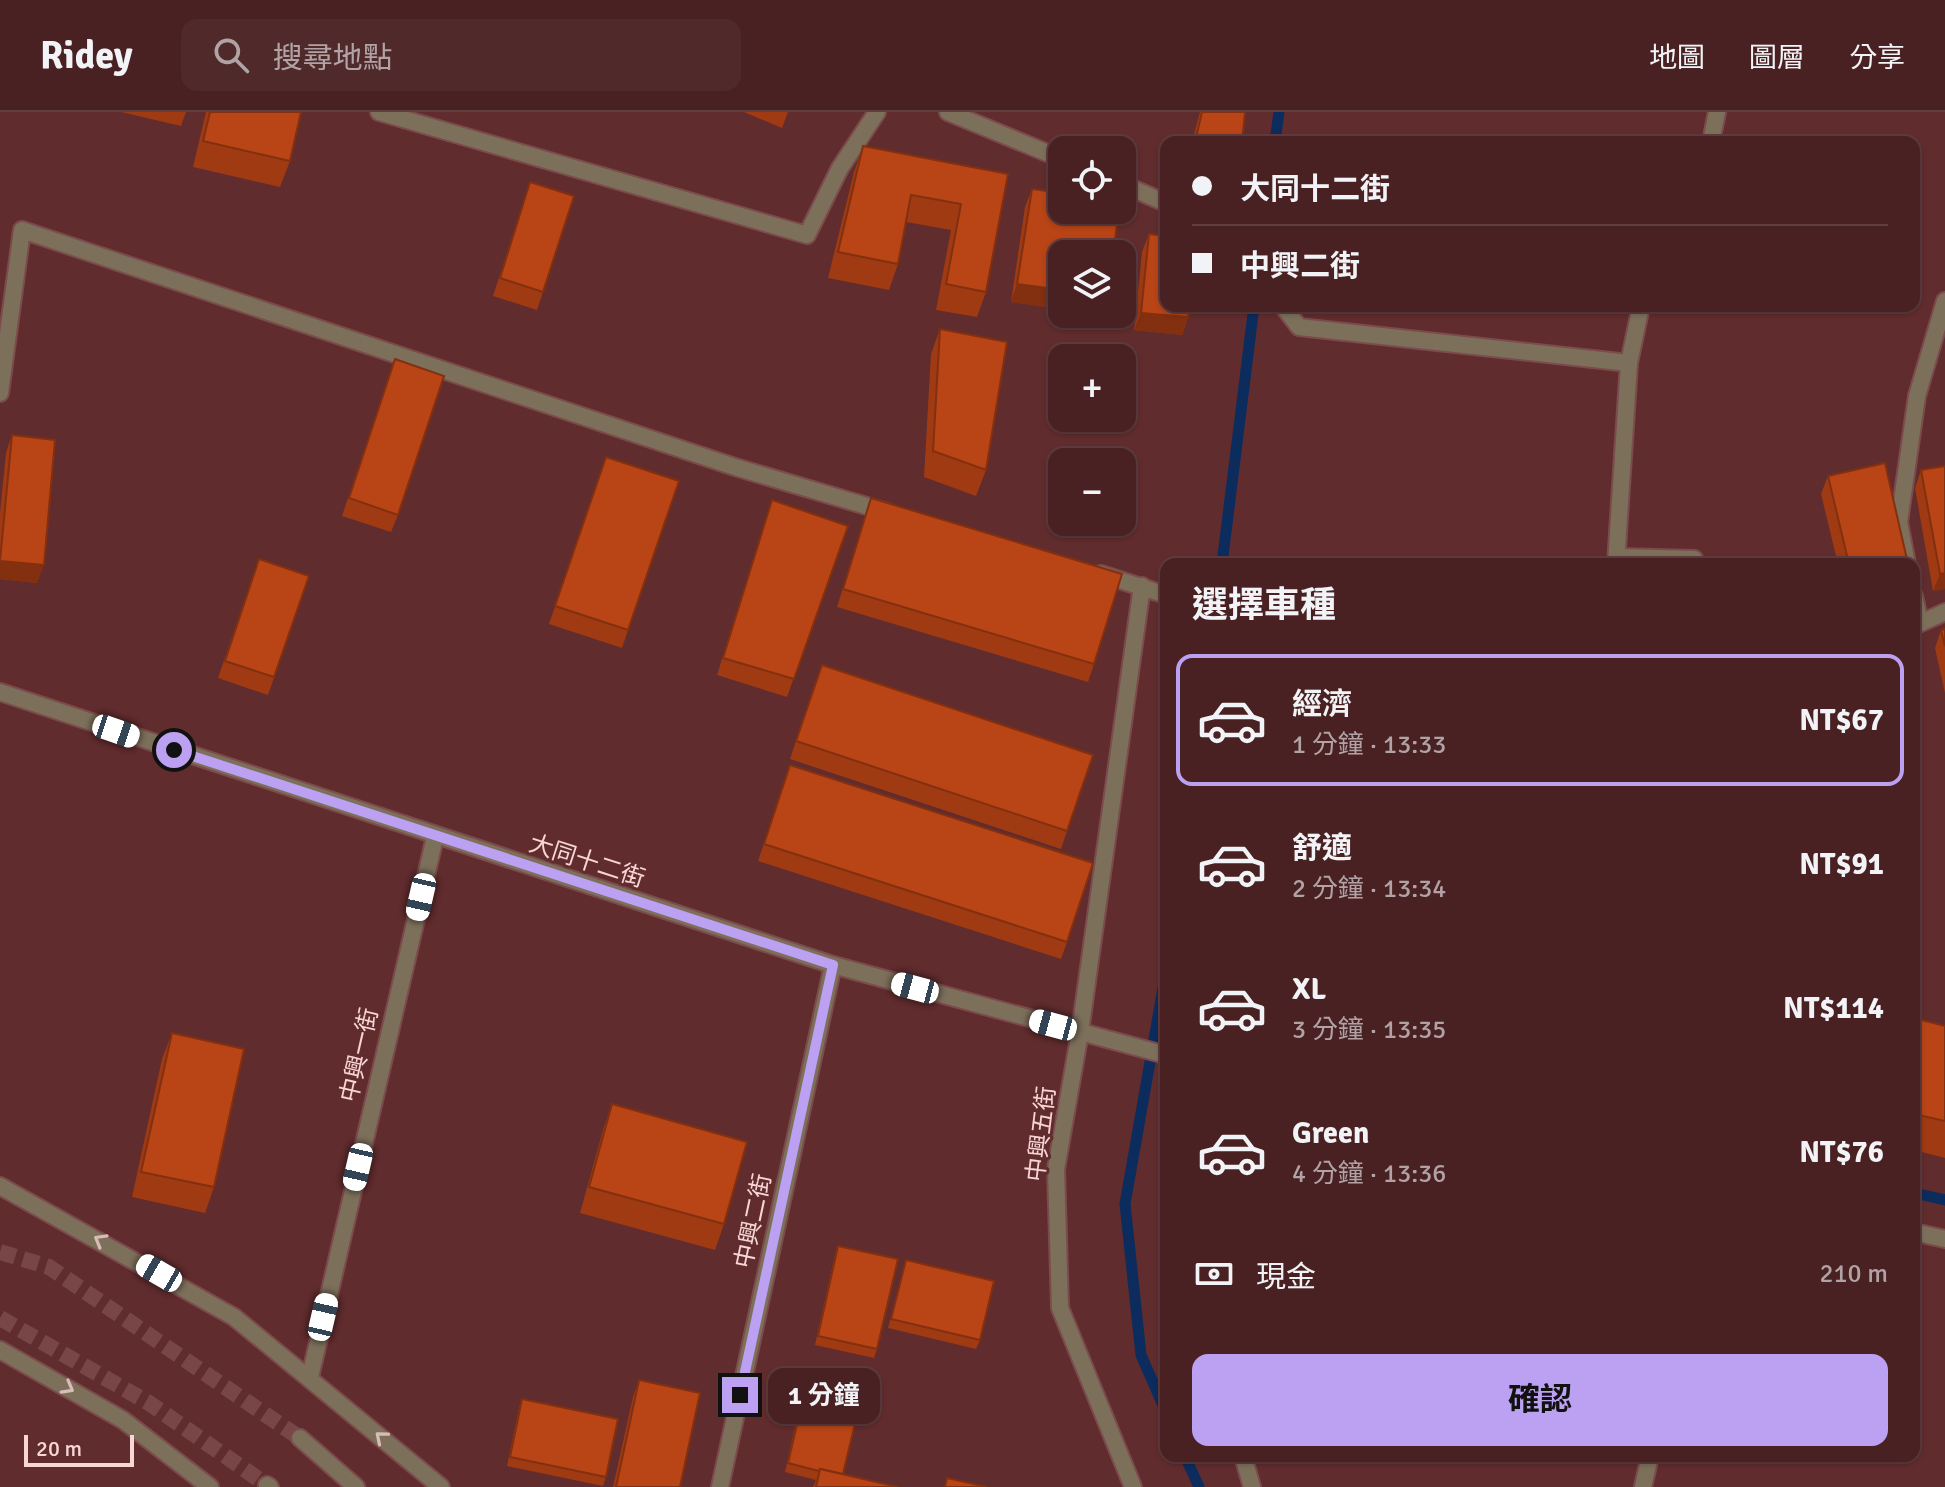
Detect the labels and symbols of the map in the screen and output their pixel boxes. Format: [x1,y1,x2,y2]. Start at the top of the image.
car [89,712,143,750]
route start [156,732,192,768]
street label: 大同十二街 [525,828,649,894]
car [404,871,438,923]
car [889,970,941,1006]
street label: 中興一街 [334,1005,384,1105]
car [1027,1007,1079,1043]
street label: 中興五街 [1020,1085,1062,1183]
car [341,1141,375,1193]
street label: 中興二街 [728,1171,778,1271]
one-way arrow [95,1234,109,1250]
car [132,1251,186,1295]
car [306,1291,340,1343]
callout: 1 分鐘 [768,1367,880,1423]
route end [722,1377,758,1413]
one-way arrow [59,1378,74,1394]
scale bar [24,1431,134,1467]
one-way arrow [376,1432,390,1447]

